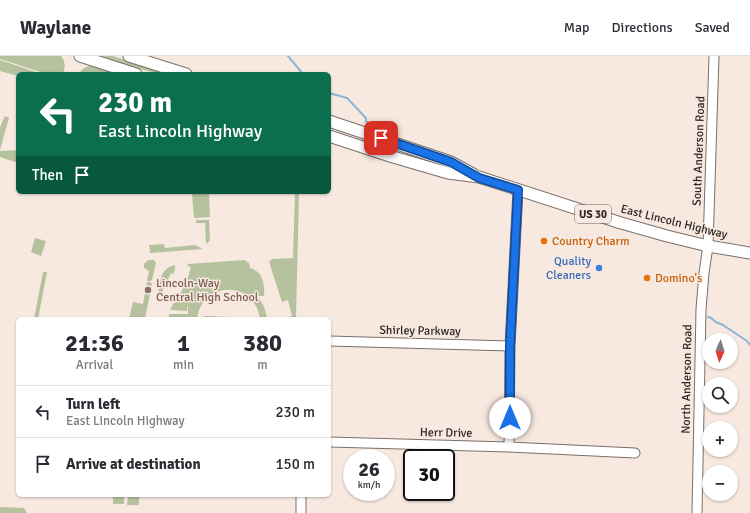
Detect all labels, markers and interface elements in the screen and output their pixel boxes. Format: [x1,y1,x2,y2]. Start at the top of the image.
text: Waylane [20,16,91,40]
text: Map [564,19,590,36]
text: Directions [612,19,673,36]
text: Saved [695,19,730,36]
text: 230 m [98,86,172,120]
icon: left [32,88,84,140]
street label: South Anderson Road [690,96,708,206]
text: East Lincoln Highway [98,120,262,142]
pin [364,121,398,155]
icon: arrive [370,127,392,149]
icon: arrive [71,164,93,186]
text: Then [32,166,63,184]
street label: East Lincoln Highway [619,201,729,243]
road number: US 30 [575,205,611,223]
place label: Country Charm [552,234,630,249]
marker: Country Charm [539,236,549,246]
place label: Quality Cleaners [546,254,591,283]
marker: Quality Cleaners [594,263,604,273]
place label: Domino's [655,271,702,286]
marker: Domino's [642,273,652,283]
place label: Lincoln-Way Central High School [156,276,259,305]
marker: Lincoln-Way Central High School [143,285,153,295]
street label: Shirley Parkway [379,323,461,339]
street label: North Anderson Road [679,324,695,434]
text: 21:36 [65,328,124,358]
text: 1 [177,328,190,358]
text: 380 [243,328,282,358]
north arrow [702,333,738,369]
map controls [702,333,738,501]
text: Arrival [76,357,113,373]
text: min [173,357,194,373]
text: m [257,357,268,373]
button: search [702,377,738,413]
text: Turn left [66,395,120,413]
position arrow [489,397,531,439]
icon: left [32,401,54,423]
text: 230 m [275,403,315,421]
text: East Lincoln Highway [66,413,185,429]
button: + [702,421,738,457]
street label: Herr Drive [420,425,472,441]
speed limit sign: 30 [403,449,455,501]
icon: arrive [32,453,54,475]
text: Arrive at destination [66,455,201,473]
text: 150 m [275,455,315,473]
text: 26 [358,457,380,482]
button: − [702,465,738,501]
text: km/h [358,479,380,491]

